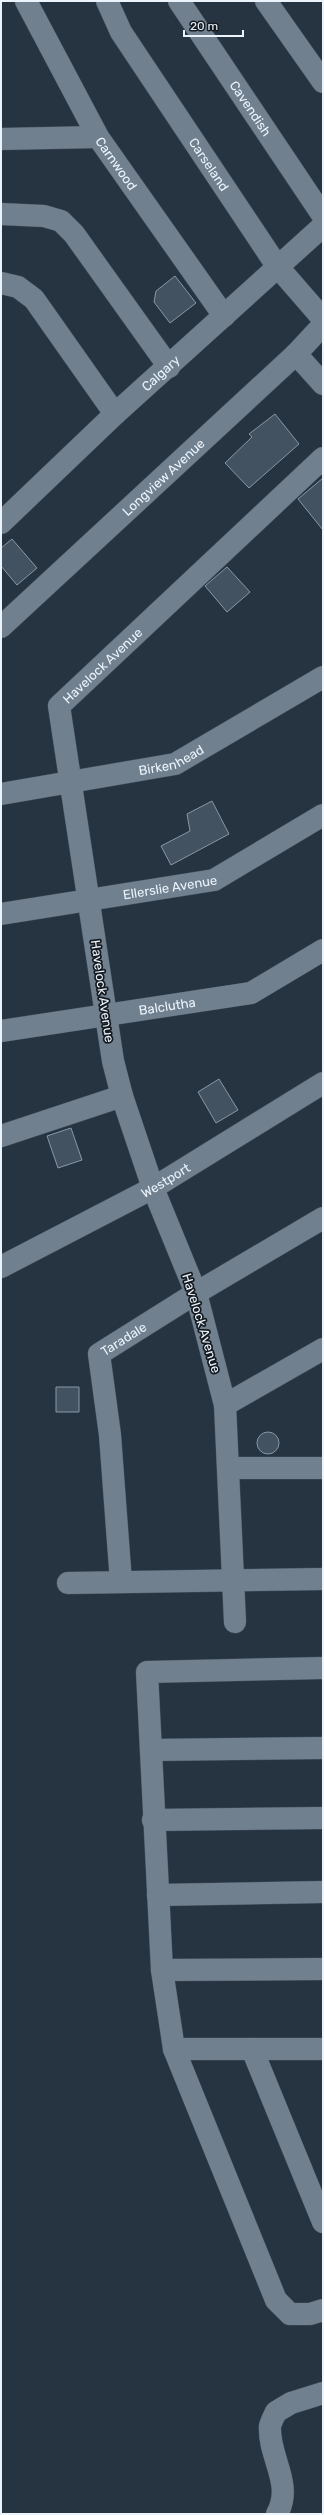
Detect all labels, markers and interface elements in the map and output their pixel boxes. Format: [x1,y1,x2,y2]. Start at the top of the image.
scale bar [184,12,243,38]
text: 20 m [190,19,218,33]
street label: Cavendish [227,78,274,139]
street label: Carnwood [92,134,140,193]
street label: Carseland [186,135,232,194]
street label: Calgary [139,352,183,394]
street label: Longview Avenue [119,436,208,519]
street label: Havelock Avenue [60,625,145,707]
street label: Birkenhead [138,742,206,778]
street label: Ellerslie Avenue [122,873,218,902]
street label: Havelock Avenue [88,939,117,1043]
street label: Balclutha [138,995,197,1018]
street label: Westport [139,1160,193,1201]
street label: Havelock Avenue [179,1272,224,1375]
street label: Taradale [98,1319,149,1359]

